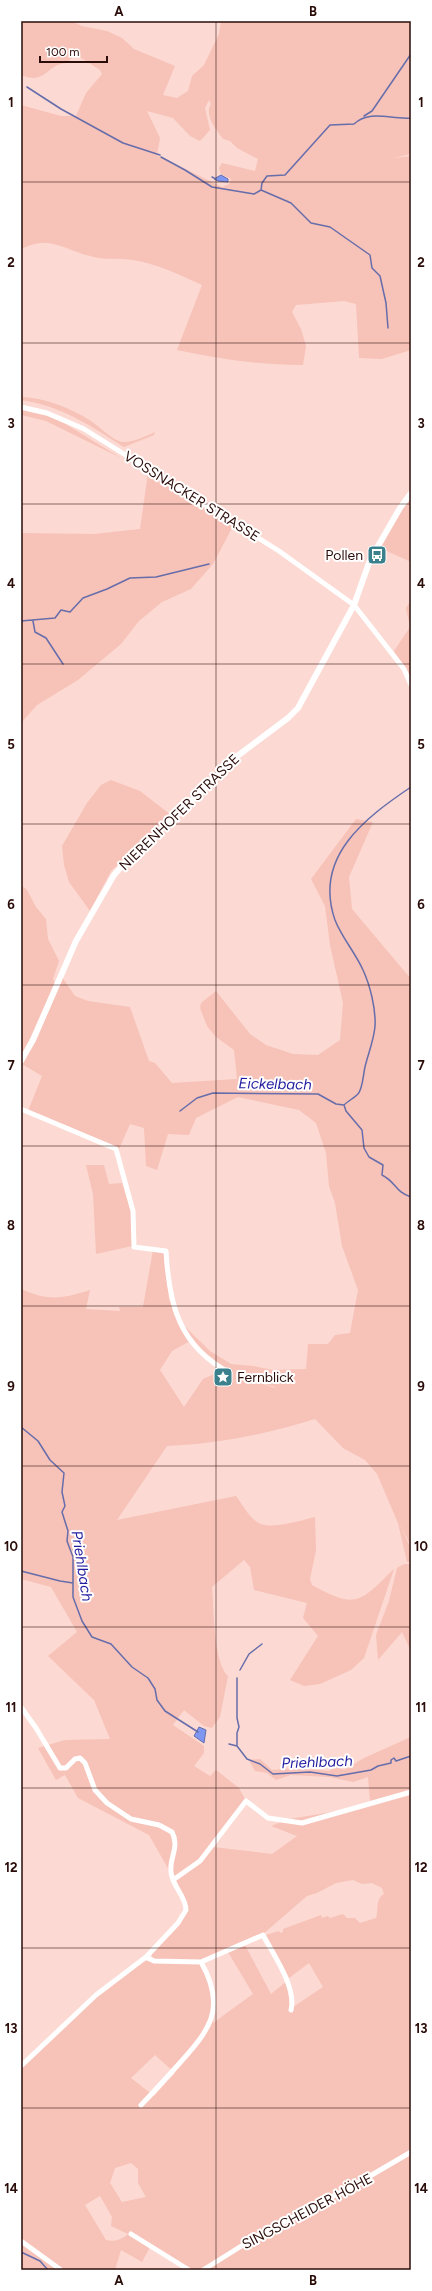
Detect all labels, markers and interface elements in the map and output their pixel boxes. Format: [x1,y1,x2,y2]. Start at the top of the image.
text: A [114,4,124,19]
text: B [309,4,317,19]
scale bar [40,38,107,64]
text: 100 m [46,45,80,59]
text: 1 [8,95,14,110]
text: 1 [418,95,424,110]
text: 2 [7,255,15,270]
text: 2 [417,255,425,270]
text: 3 [7,416,15,431]
text: 3 [417,416,425,431]
street label: VOSSNACKER STRASSE [121,448,263,545]
bus stop icon: Pollen [366,544,388,566]
place label: Pollen [325,547,363,564]
text: 4 [7,576,15,591]
text: 4 [417,576,425,591]
text: 5 [7,737,15,752]
text: 5 [417,737,425,752]
street label: NIERENHOFER STRASSE [116,751,243,874]
text: 6 [7,897,15,912]
text: 6 [417,897,425,912]
text: 7 [7,1058,15,1073]
text: 7 [417,1058,425,1073]
water label: Eickelbach [238,1074,312,1094]
text: 8 [7,1218,15,1233]
text: 8 [417,1218,425,1233]
place icon: Fernblick [212,1366,234,1388]
place label: Fernblick [237,1369,294,1386]
text: 9 [7,1379,15,1394]
text: 9 [417,1379,425,1394]
water label: Priehlbach [68,1529,96,1603]
text: 10 [4,1539,18,1554]
text: 10 [414,1539,428,1554]
text: 11 [6,1700,16,1715]
text: 11 [416,1700,426,1715]
water label: Priehlbach [281,1752,353,1772]
text: 12 [4,1860,18,1875]
text: 12 [414,1860,428,1875]
text: 13 [5,2021,17,2036]
text: 13 [415,2021,427,2036]
street label: SINGSCHEIDER HÖHE [239,2170,375,2253]
text: 14 [4,2181,18,2196]
text: 14 [414,2181,428,2196]
text: A [114,2273,124,2288]
text: B [309,2273,317,2288]

